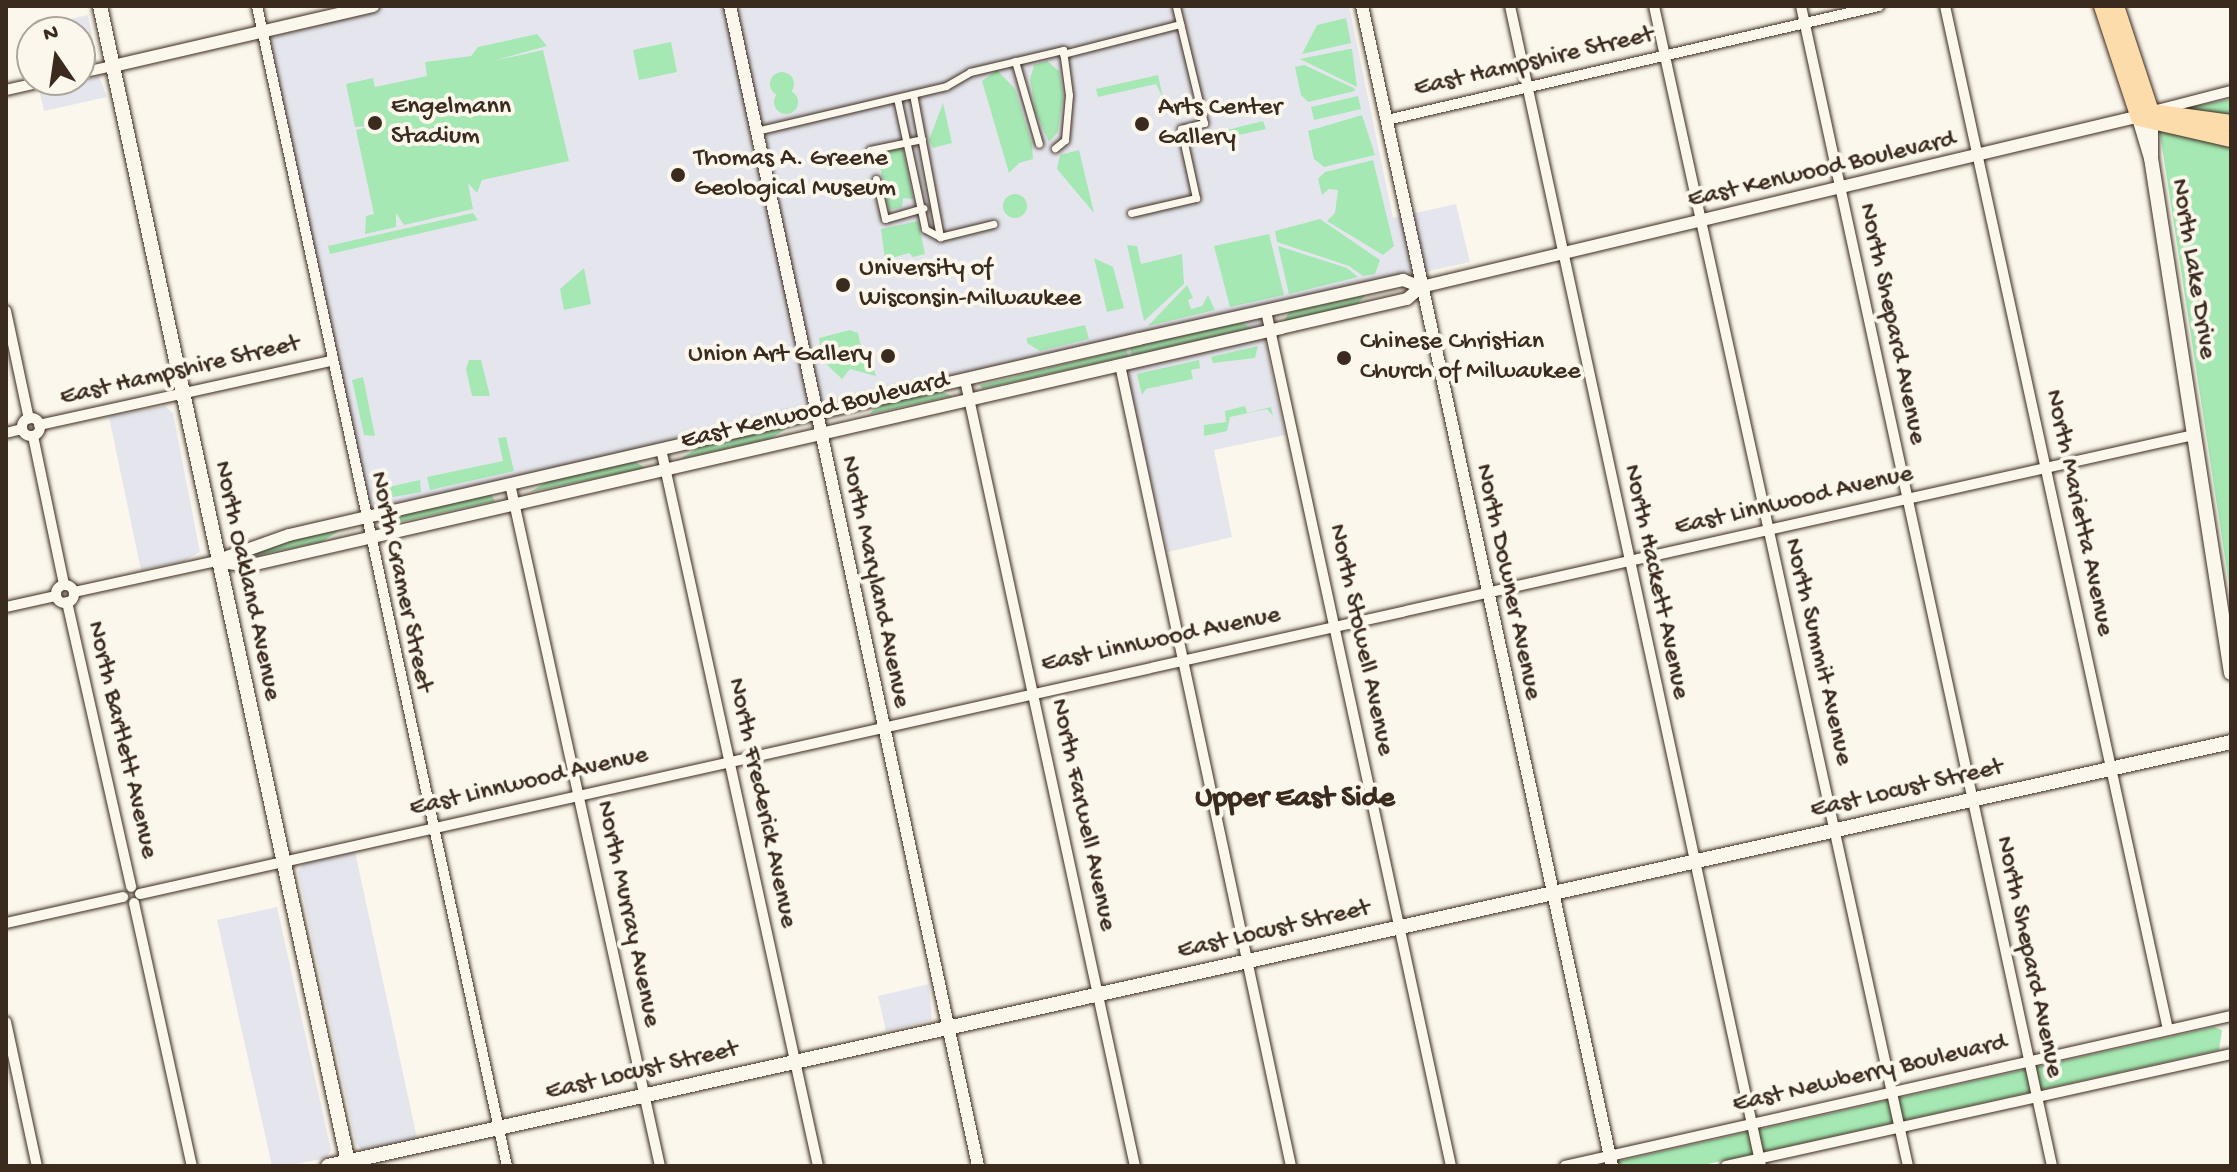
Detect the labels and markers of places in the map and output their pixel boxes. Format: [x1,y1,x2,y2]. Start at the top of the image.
place label: Engelmann Stadium [391,92,511,154]
place label: Arts Center Gallery [1158,93,1282,154]
marker: Engelmann Stadium [366,114,384,132]
marker: Arts Center Gallery [1133,115,1151,133]
place label: Thomas A. Greene Geological Museum [694,144,896,206]
marker: Thomas A. Greene Geological Museum [669,166,687,184]
place label: University of Wisconsin-Milwaukee [859,254,1081,316]
marker: University of Wisconsin-Milwaukee [834,276,852,294]
place label: Chinese Christian Church of Milwaukee [1360,327,1581,388]
place label: Union Art Gallery [688,340,872,372]
marker: Union Art Gallery [879,347,897,365]
marker: Chinese Christian Church of Milwaukee [1335,349,1353,367]

